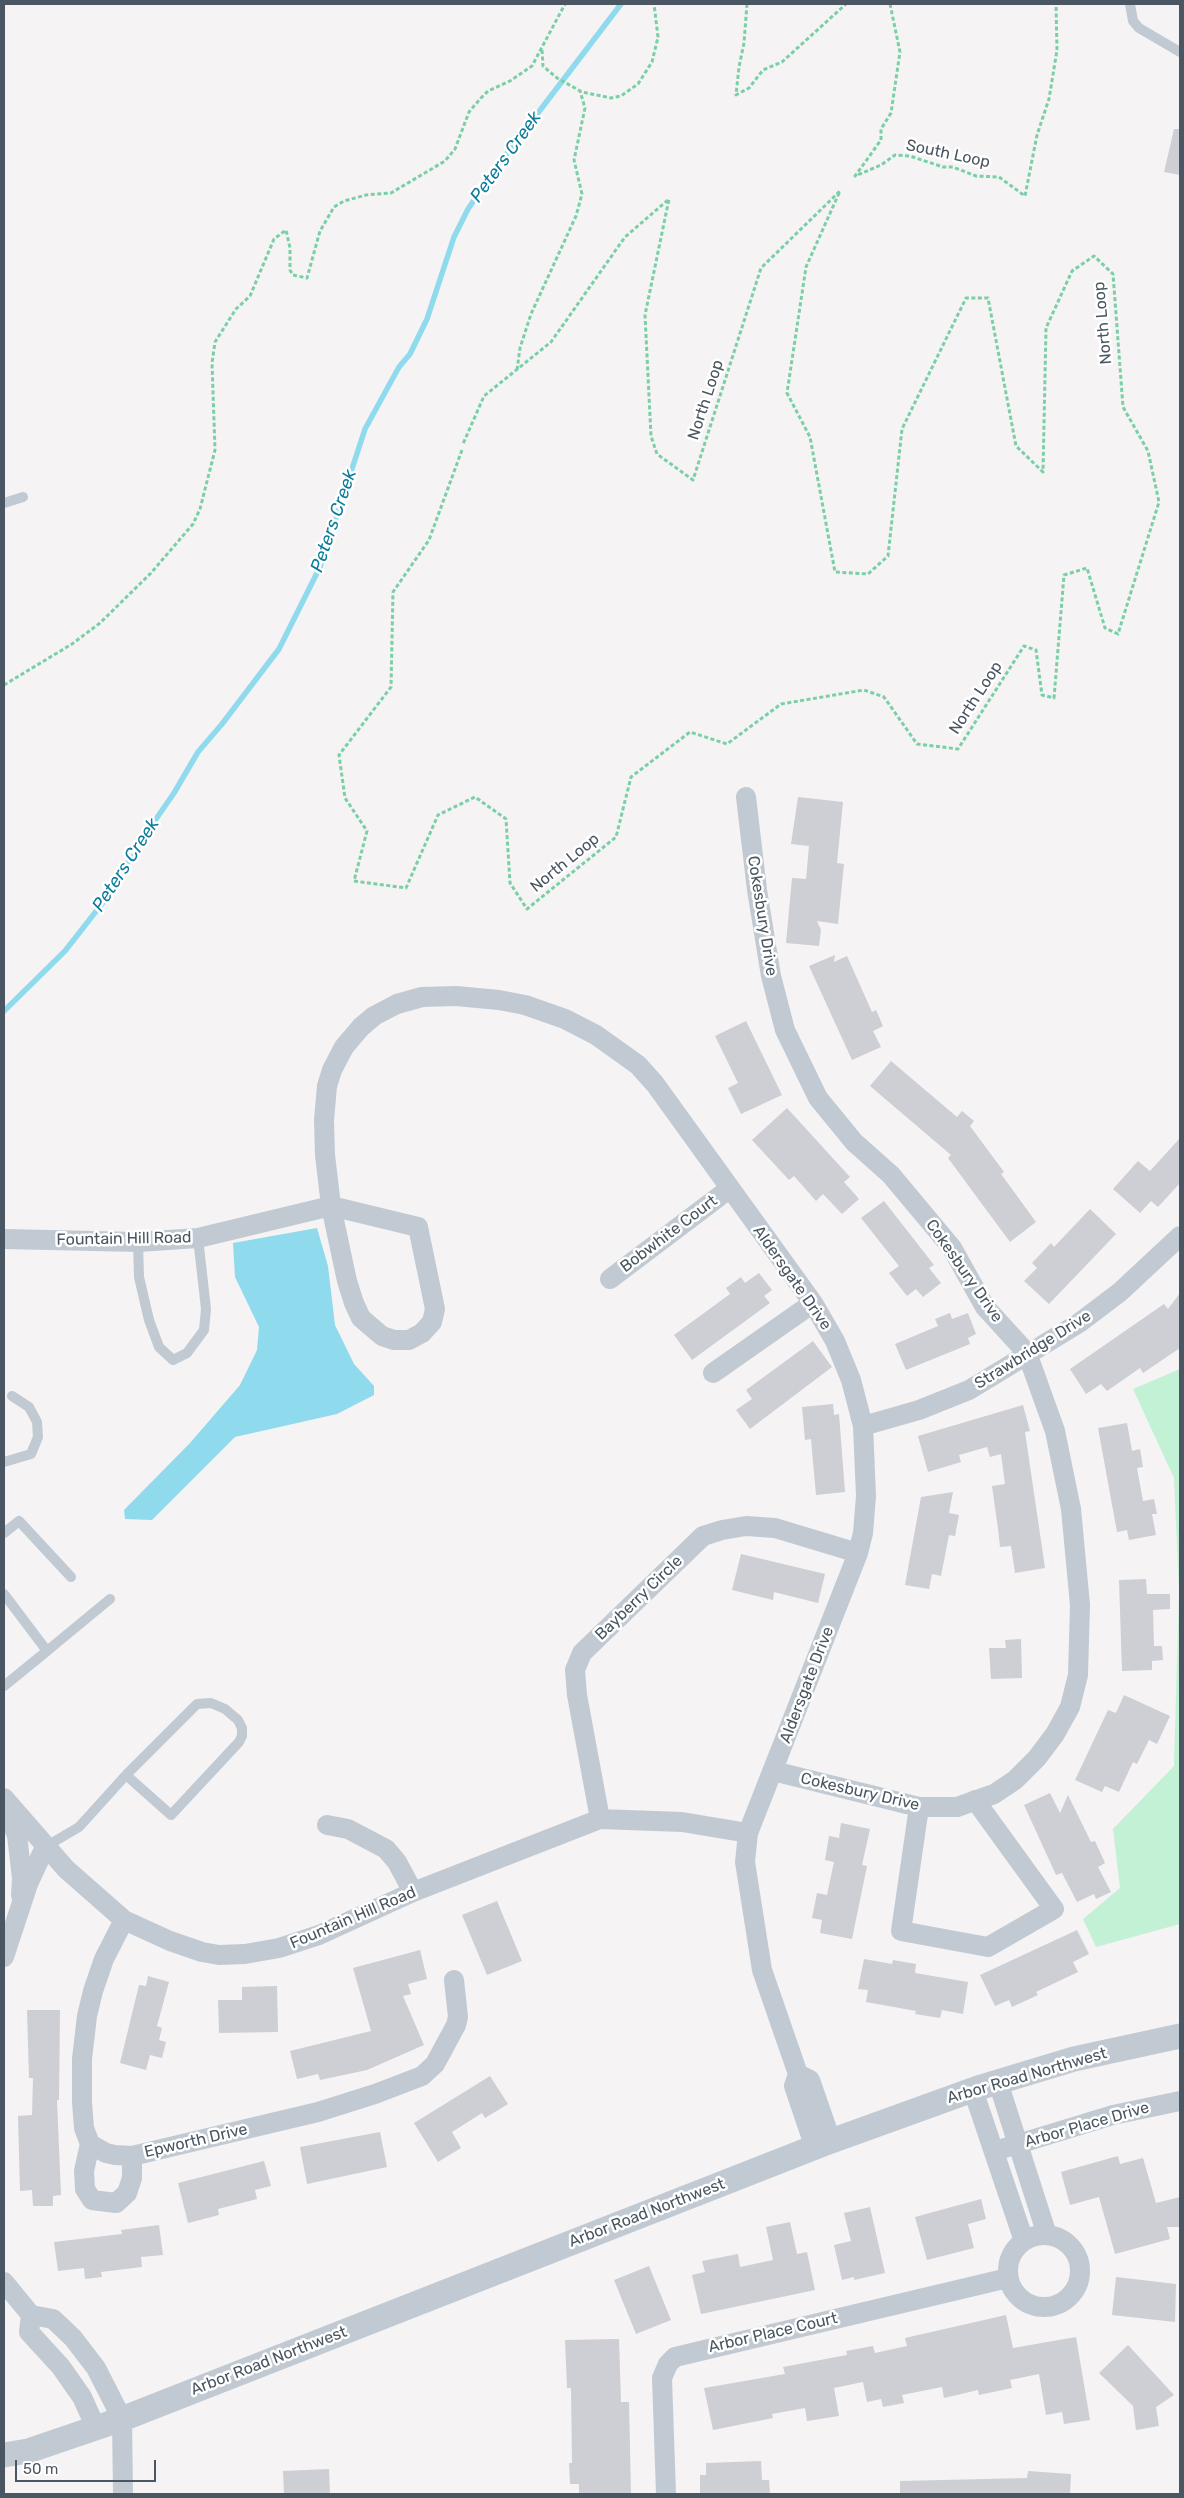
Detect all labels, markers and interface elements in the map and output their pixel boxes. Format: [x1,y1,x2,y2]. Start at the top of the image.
water label: Peters Creek [466,107,546,207]
street label: South Loop [904,136,992,172]
street label: North Loop [1090,281,1116,365]
street label: North Loop [684,358,728,442]
water label: Peters Creek [306,467,362,575]
street label: North Loop [945,658,1007,738]
water label: Peters Creek [88,814,164,916]
street label: North Loop [527,829,603,897]
street label: Cokesbury Drive [743,855,781,977]
street label: Bobwhite Court [617,1191,721,1277]
street label: Cokesbury Drive [921,1216,1007,1326]
street label: Aldersgate Drive [749,1222,835,1334]
street label: Fountain Hill Road [56,1228,192,1250]
street label: Strawbridge Drive [971,1306,1095,1394]
street label: Bayberry Circle [591,1552,687,1644]
street label: Aldersgate Drive [776,1624,838,1746]
street label: Cokesbury Drive [799,1769,921,1815]
street label: Fountain Hill Road [287,1883,419,1953]
street label: Arbor Road Northwest [945,2044,1109,2108]
street label: Arbor Place Drive [1022,2098,1152,2152]
street label: Epworth Drive [143,2120,249,2162]
street label: Arbor Road Northwest [566,2174,728,2252]
street label: Arbor Place Court [707,2309,839,2357]
street label: Arbor Road Northwest [188,2322,350,2400]
scale bar [18,2450,159,2482]
text: 50 m [23,2460,58,2478]

